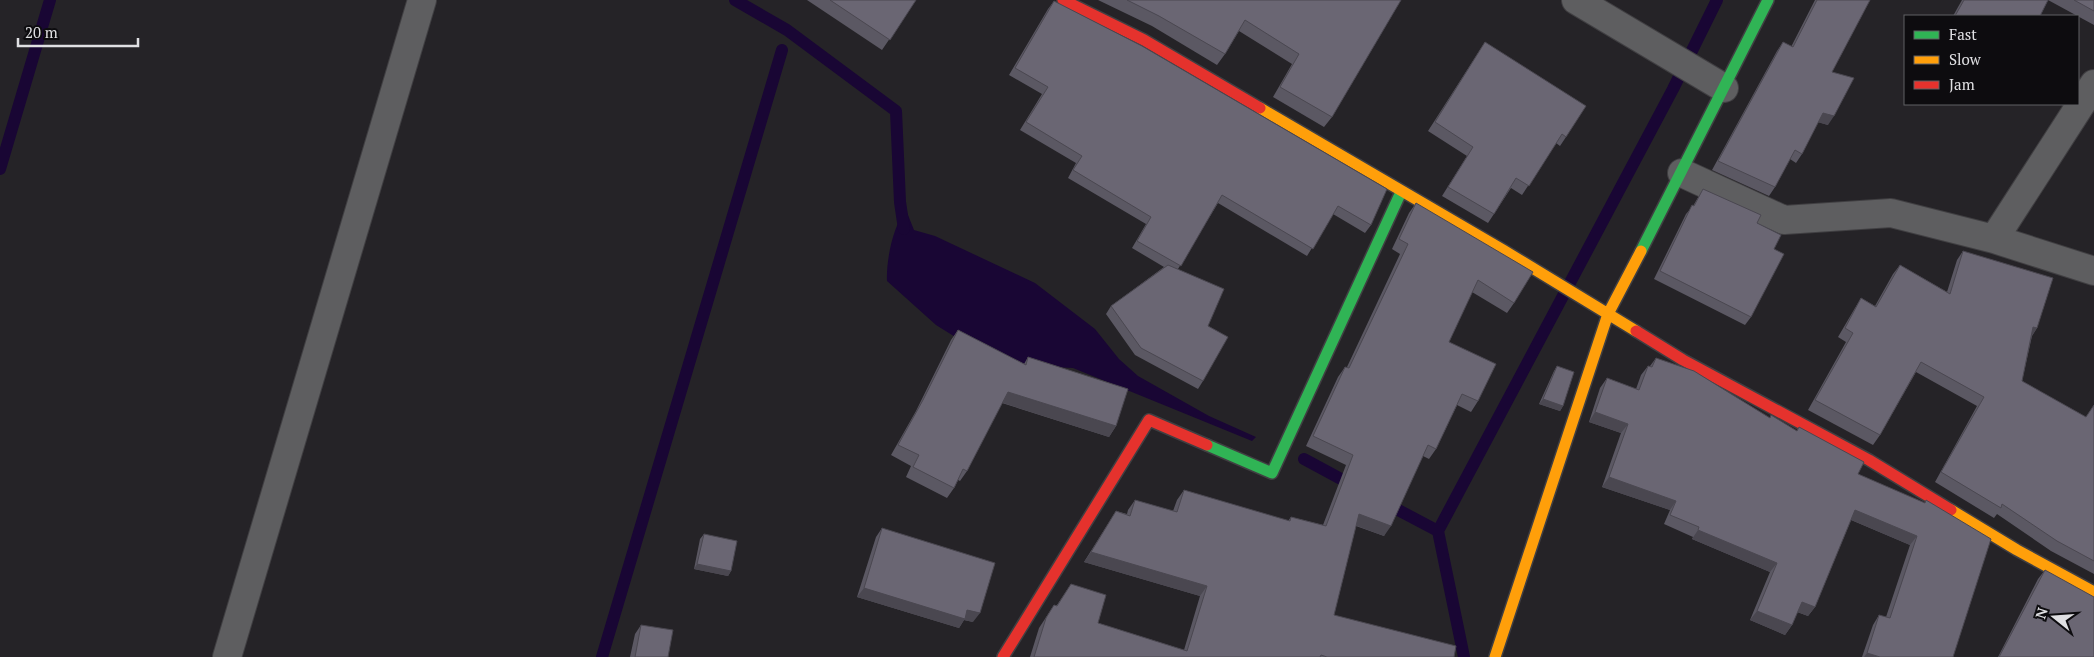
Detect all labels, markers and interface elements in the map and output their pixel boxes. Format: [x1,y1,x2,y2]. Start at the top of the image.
scale bar [18,15,138,47]
legend [1904,15,2079,105]
text: 20 m [25,22,58,42]
text: Fast [1949,24,1977,44]
text: Slow [1949,49,1982,69]
text: Jam [1949,74,1975,94]
north arrow [2029,592,2079,642]
text: N [2030,605,2052,621]

